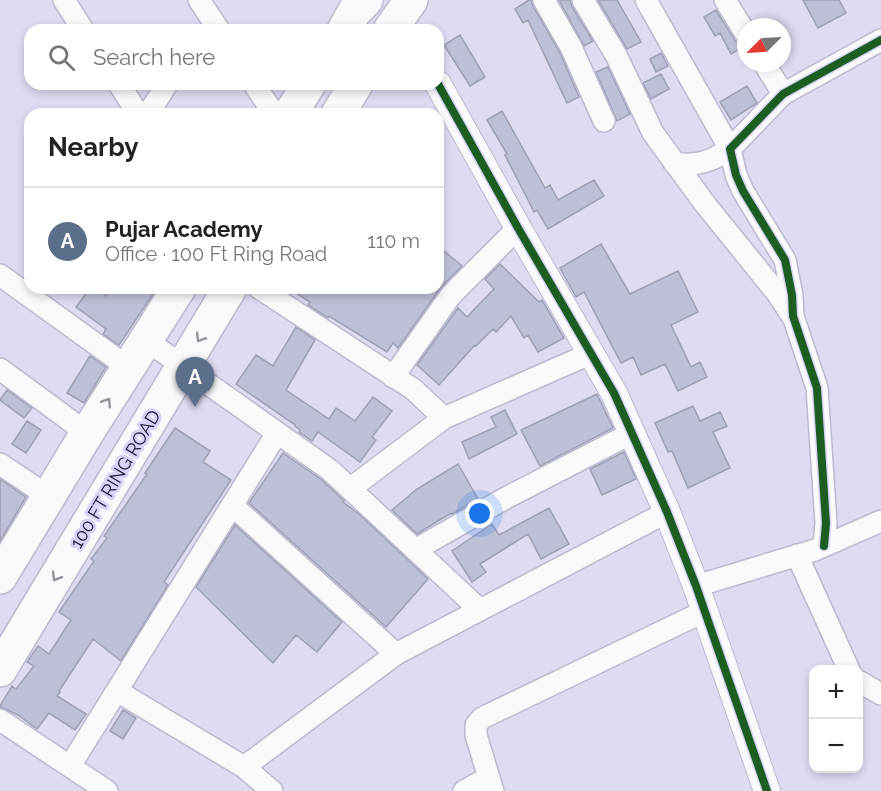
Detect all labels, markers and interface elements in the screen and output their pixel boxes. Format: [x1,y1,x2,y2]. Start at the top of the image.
north arrow [737,18,791,72]
search box [24,24,444,90]
icon: search [45,41,78,74]
text: Search here [93,44,215,70]
text: Nearby [48,132,138,162]
text: Pujar Academy [105,216,263,242]
text: A [61,229,74,253]
text: 110 m [367,229,420,253]
text: Office · 100 Ft Ring Road [105,242,327,266]
one-way arrow [196,332,207,342]
pin: A [176,358,214,407]
one-way arrow [100,398,111,409]
street label: 100 FT RING ROAD [65,406,165,552]
your location [465,499,494,528]
one-way arrow [52,571,63,581]
map controls [809,665,863,773]
button: + [809,665,863,719]
button: − [809,719,863,773]

